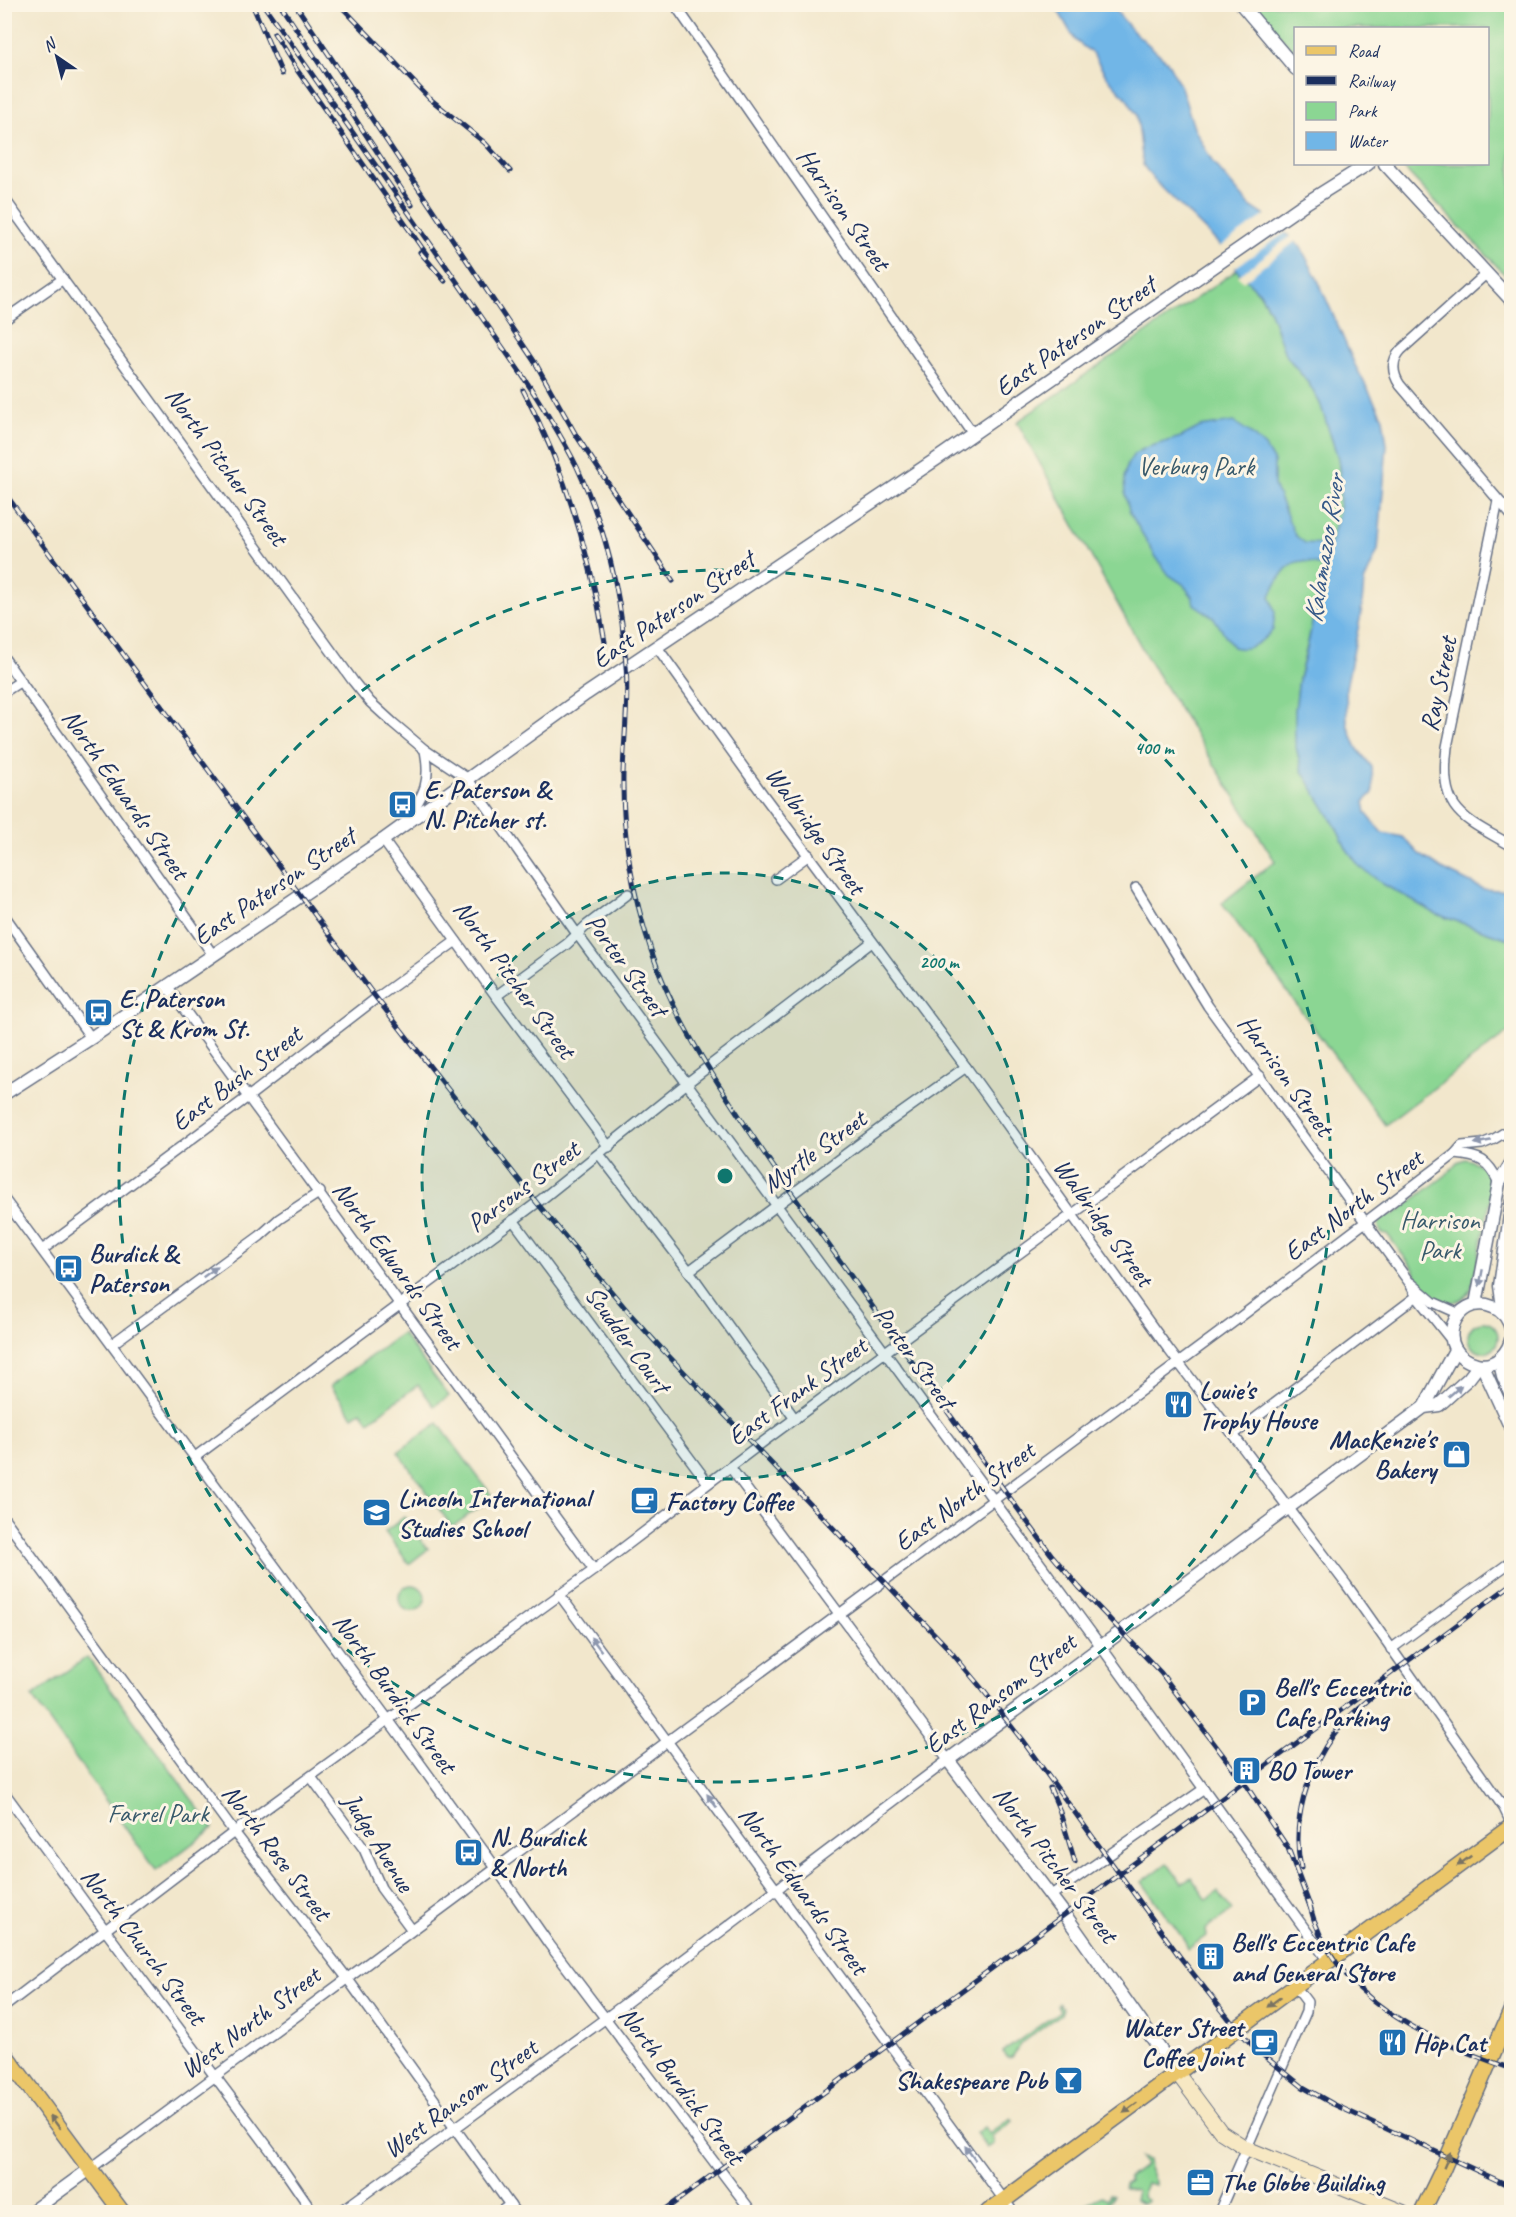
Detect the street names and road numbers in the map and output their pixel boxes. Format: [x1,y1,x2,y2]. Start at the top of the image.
street label: Harrison Street [789,142,899,279]
street label: East Paterson Street [988,267,1165,404]
street label: North Pitcher Street [158,381,297,554]
street label: East Paterson Street [586,541,764,676]
street label: Ray Street [1412,631,1465,734]
street label: North Edwards Street [55,703,198,888]
street label: Walbridge Street [758,760,875,903]
street label: East Paterson Street [187,818,365,953]
street label: North Pitcher Street [446,894,585,1067]
street label: Porter Street [578,907,677,1026]
street label: Harrison Street [1231,1008,1342,1144]
street label: East Bush Street [164,1017,310,1138]
street label: Myrtle Street [756,1101,875,1200]
street label: Parsons Street [460,1132,588,1240]
street label: East North Street [1277,1141,1431,1268]
street label: Walbridge Street [1046,1152,1163,1295]
street label: North Edwards Street [325,1175,471,1358]
street label: Scudder Court [578,1279,680,1402]
street label: Porter Street [866,1299,965,1418]
street label: East Frank Street [721,1328,875,1453]
street label: East North Street [888,1433,1043,1558]
street label: North Burdick Street [325,1607,465,1782]
street label: East Ransom Street [918,1624,1084,1761]
street label: North Rose Street [215,1778,340,1929]
street label: North Pitcher Street [986,1779,1127,1951]
street label: Judge Avenue [334,1785,423,1899]
street label: North Edwards Street [731,1800,877,1983]
street label: North Church Street [74,1861,215,2033]
street label: West North Street [174,1958,329,2086]
street label: North Burdick Street [611,2000,753,2173]
street label: West Ransom Street [377,2030,546,2165]

